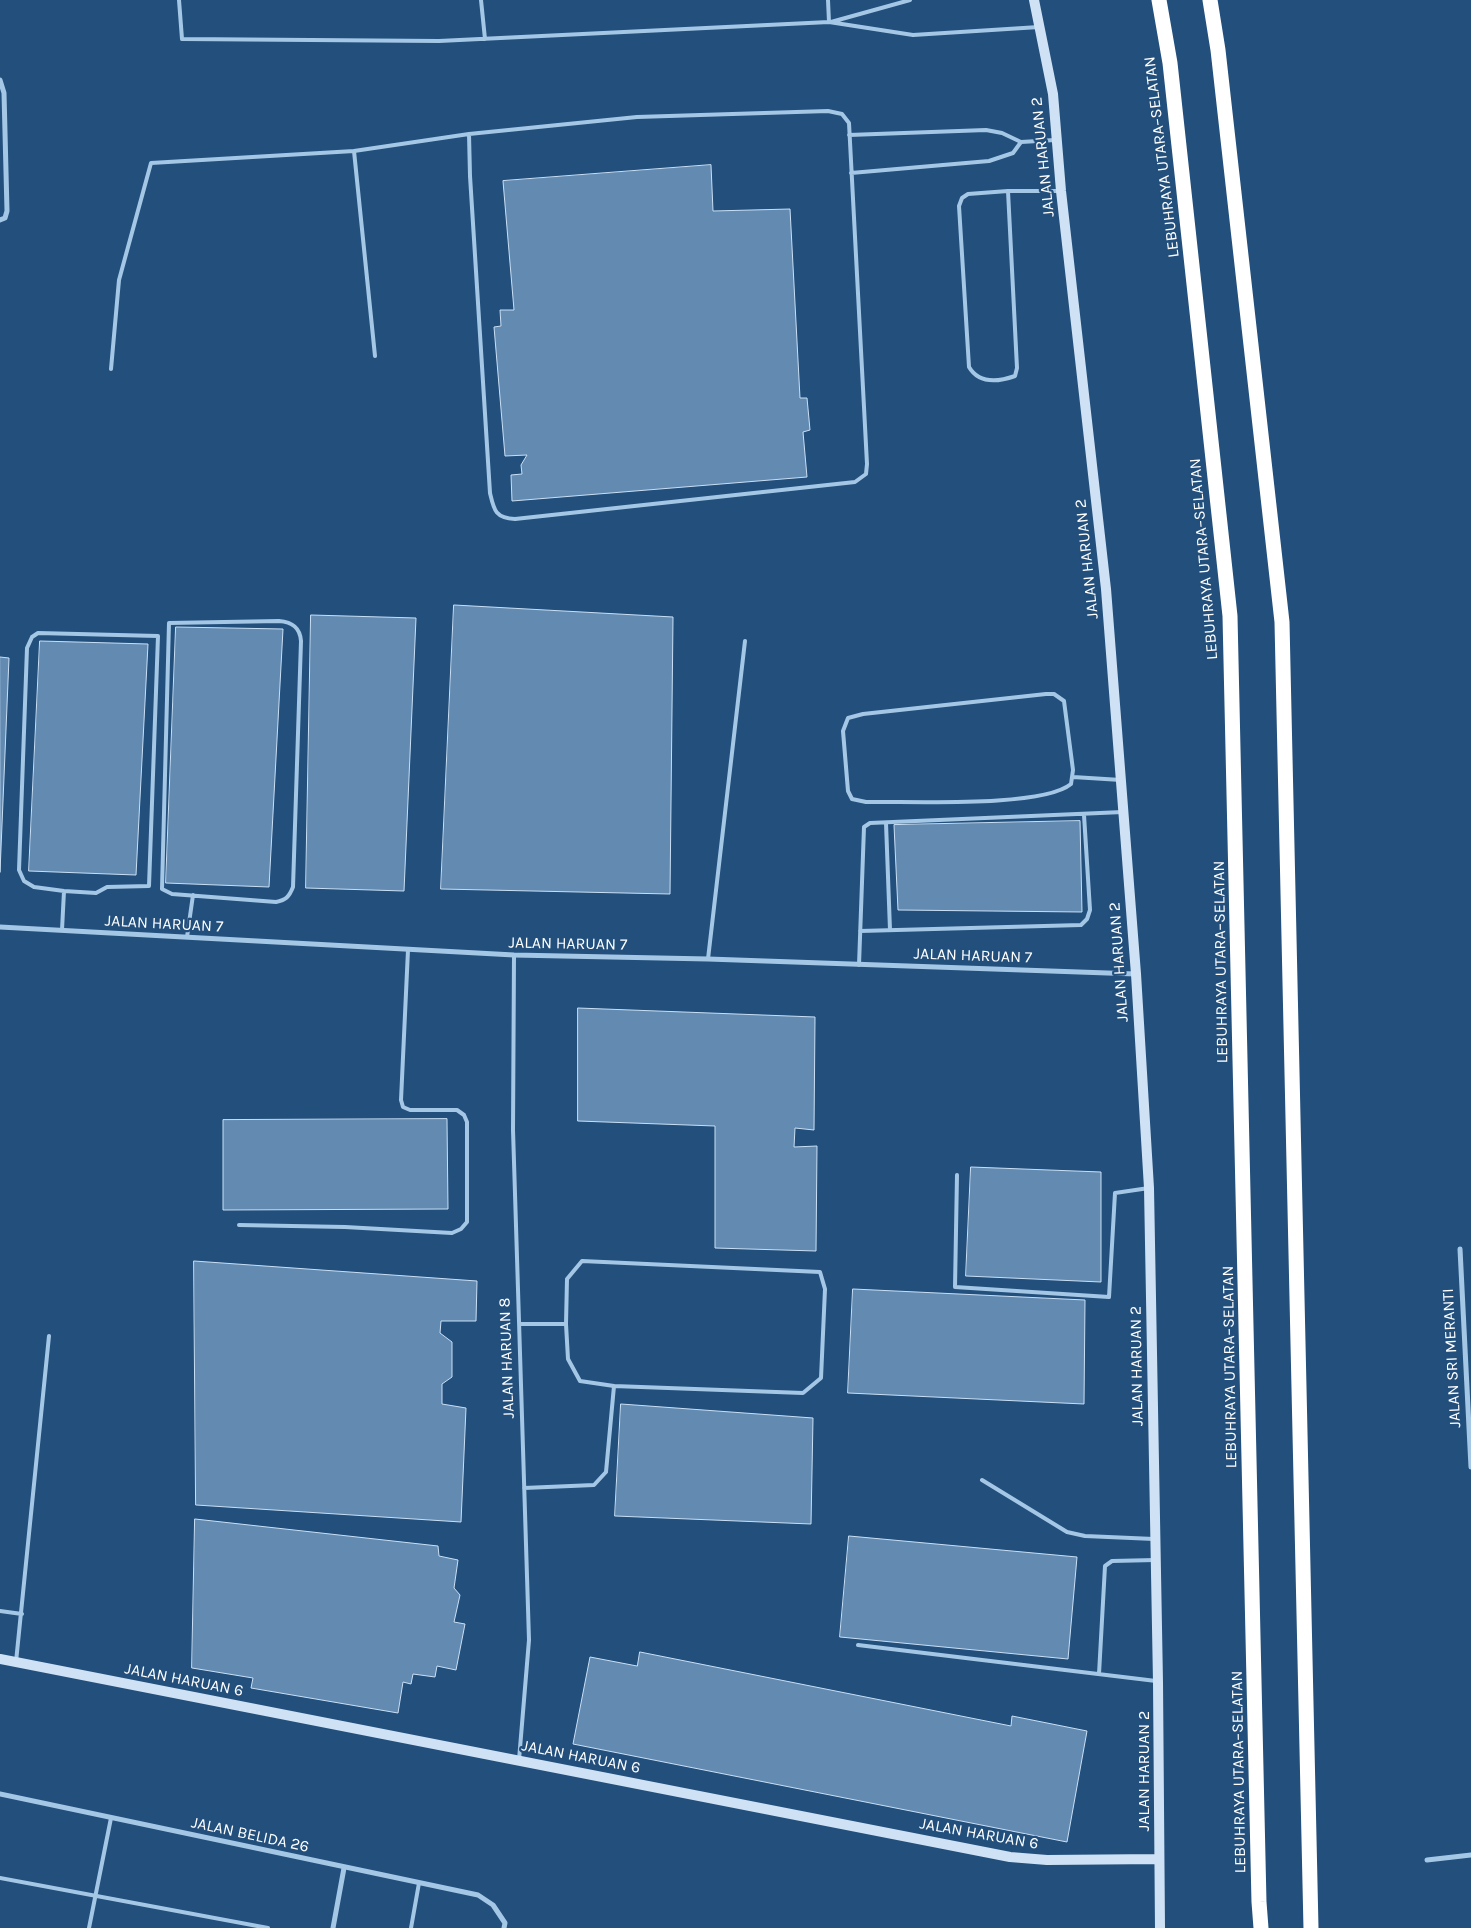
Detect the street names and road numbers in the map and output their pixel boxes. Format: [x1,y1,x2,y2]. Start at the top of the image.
street label: LEBUHRAYA UTARA–SELATAN [1140,55,1184,259]
street label: JALAN HARUAN 2 [1027,96,1059,218]
street label: LEBUHRAYA UTARA–SELATAN [1186,457,1222,661]
street label: JALAN HARUAN 2 [1071,498,1103,620]
street label: LEBUHRAYA UTARA–SELATAN [1210,861,1232,1063]
street label: JALAN HARUAN 2 [1105,901,1133,1023]
street label: JALAN HARUAN 7 [104,911,224,937]
street label: JALAN HARUAN 7 [509,933,627,955]
street label: JALAN HARUAN 7 [913,944,1033,968]
street label: LEBUHRAYA UTARA–SELATAN [1219,1266,1241,1468]
street label: JALAN SRI MERANTI [1439,1288,1465,1428]
street label: JALAN HARUAN 8 [495,1297,519,1419]
street label: JALAN HARUAN 2 [1126,1306,1148,1426]
street label: JALAN HARUAN 6 [123,1659,245,1701]
street label: LEBUHRAYA UTARA–SELATAN [1228,1671,1250,1873]
street label: JALAN HARUAN 2 [1134,1711,1154,1831]
street label: JALAN HARUAN 6 [520,1736,642,1778]
street label: JALAN BELIDA 26 [189,1813,311,1857]
street label: JALAN HARUAN 6 [918,1814,1040,1854]

